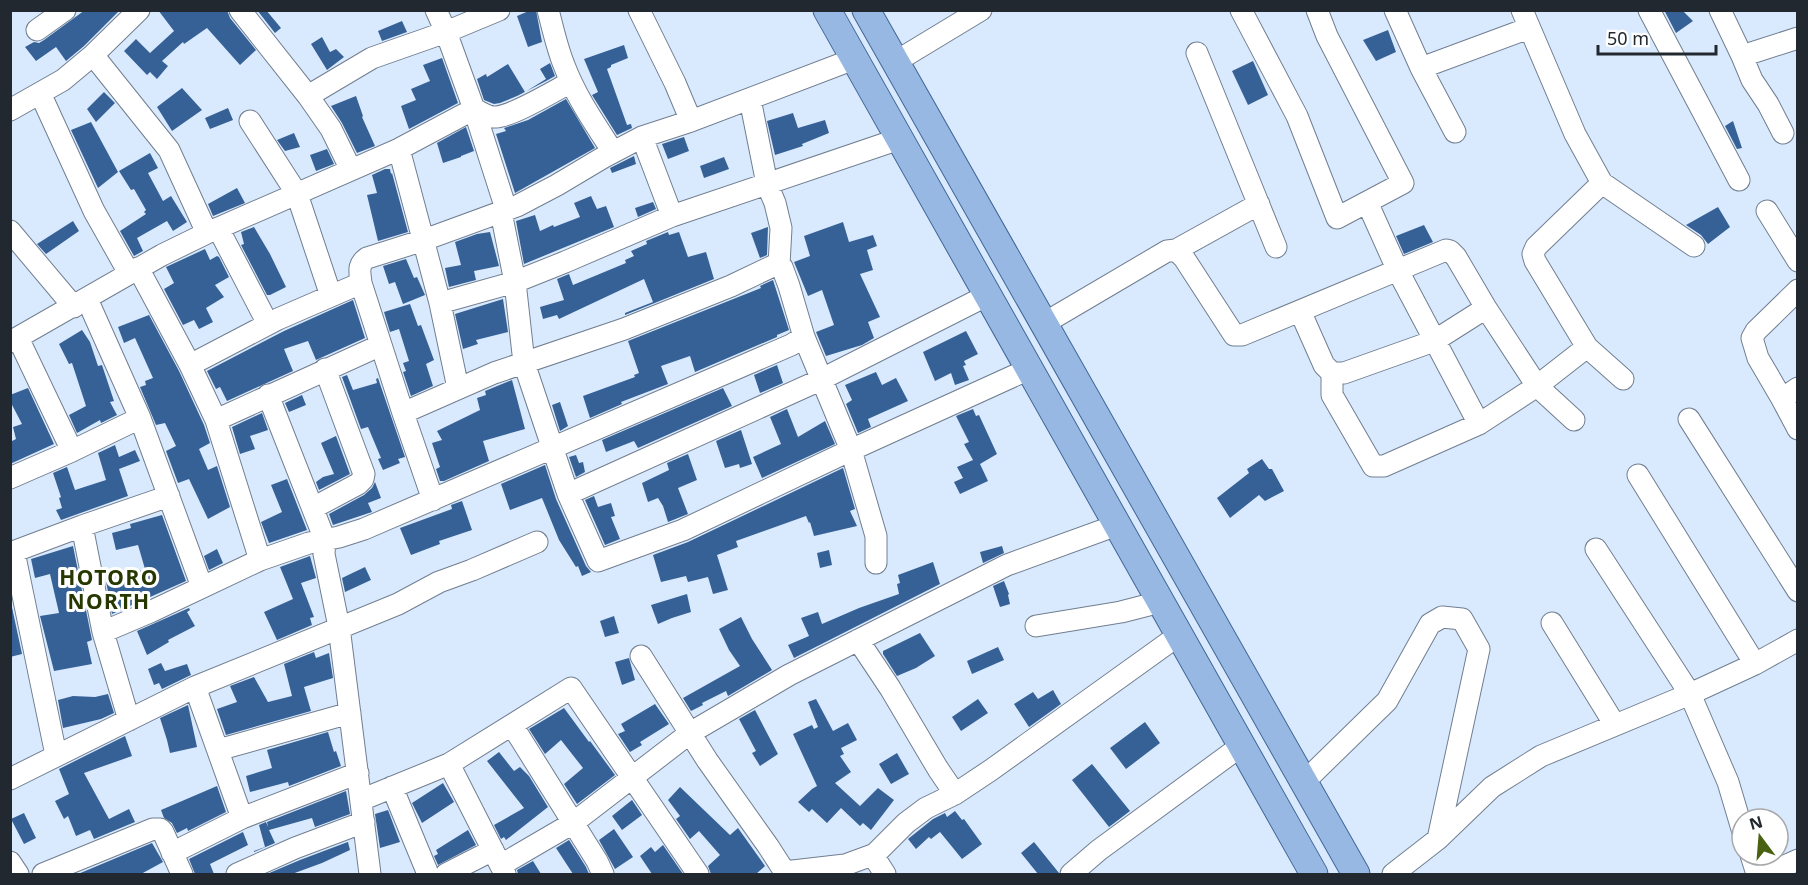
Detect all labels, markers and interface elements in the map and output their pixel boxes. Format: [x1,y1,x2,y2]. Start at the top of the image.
scale bar [1598,18,1716,56]
text: 50 m [1607,26,1649,50]
district label: HOTORO NORTH [59,563,159,615]
north arrow [1730,807,1790,867]
text: N [1747,810,1765,835]

